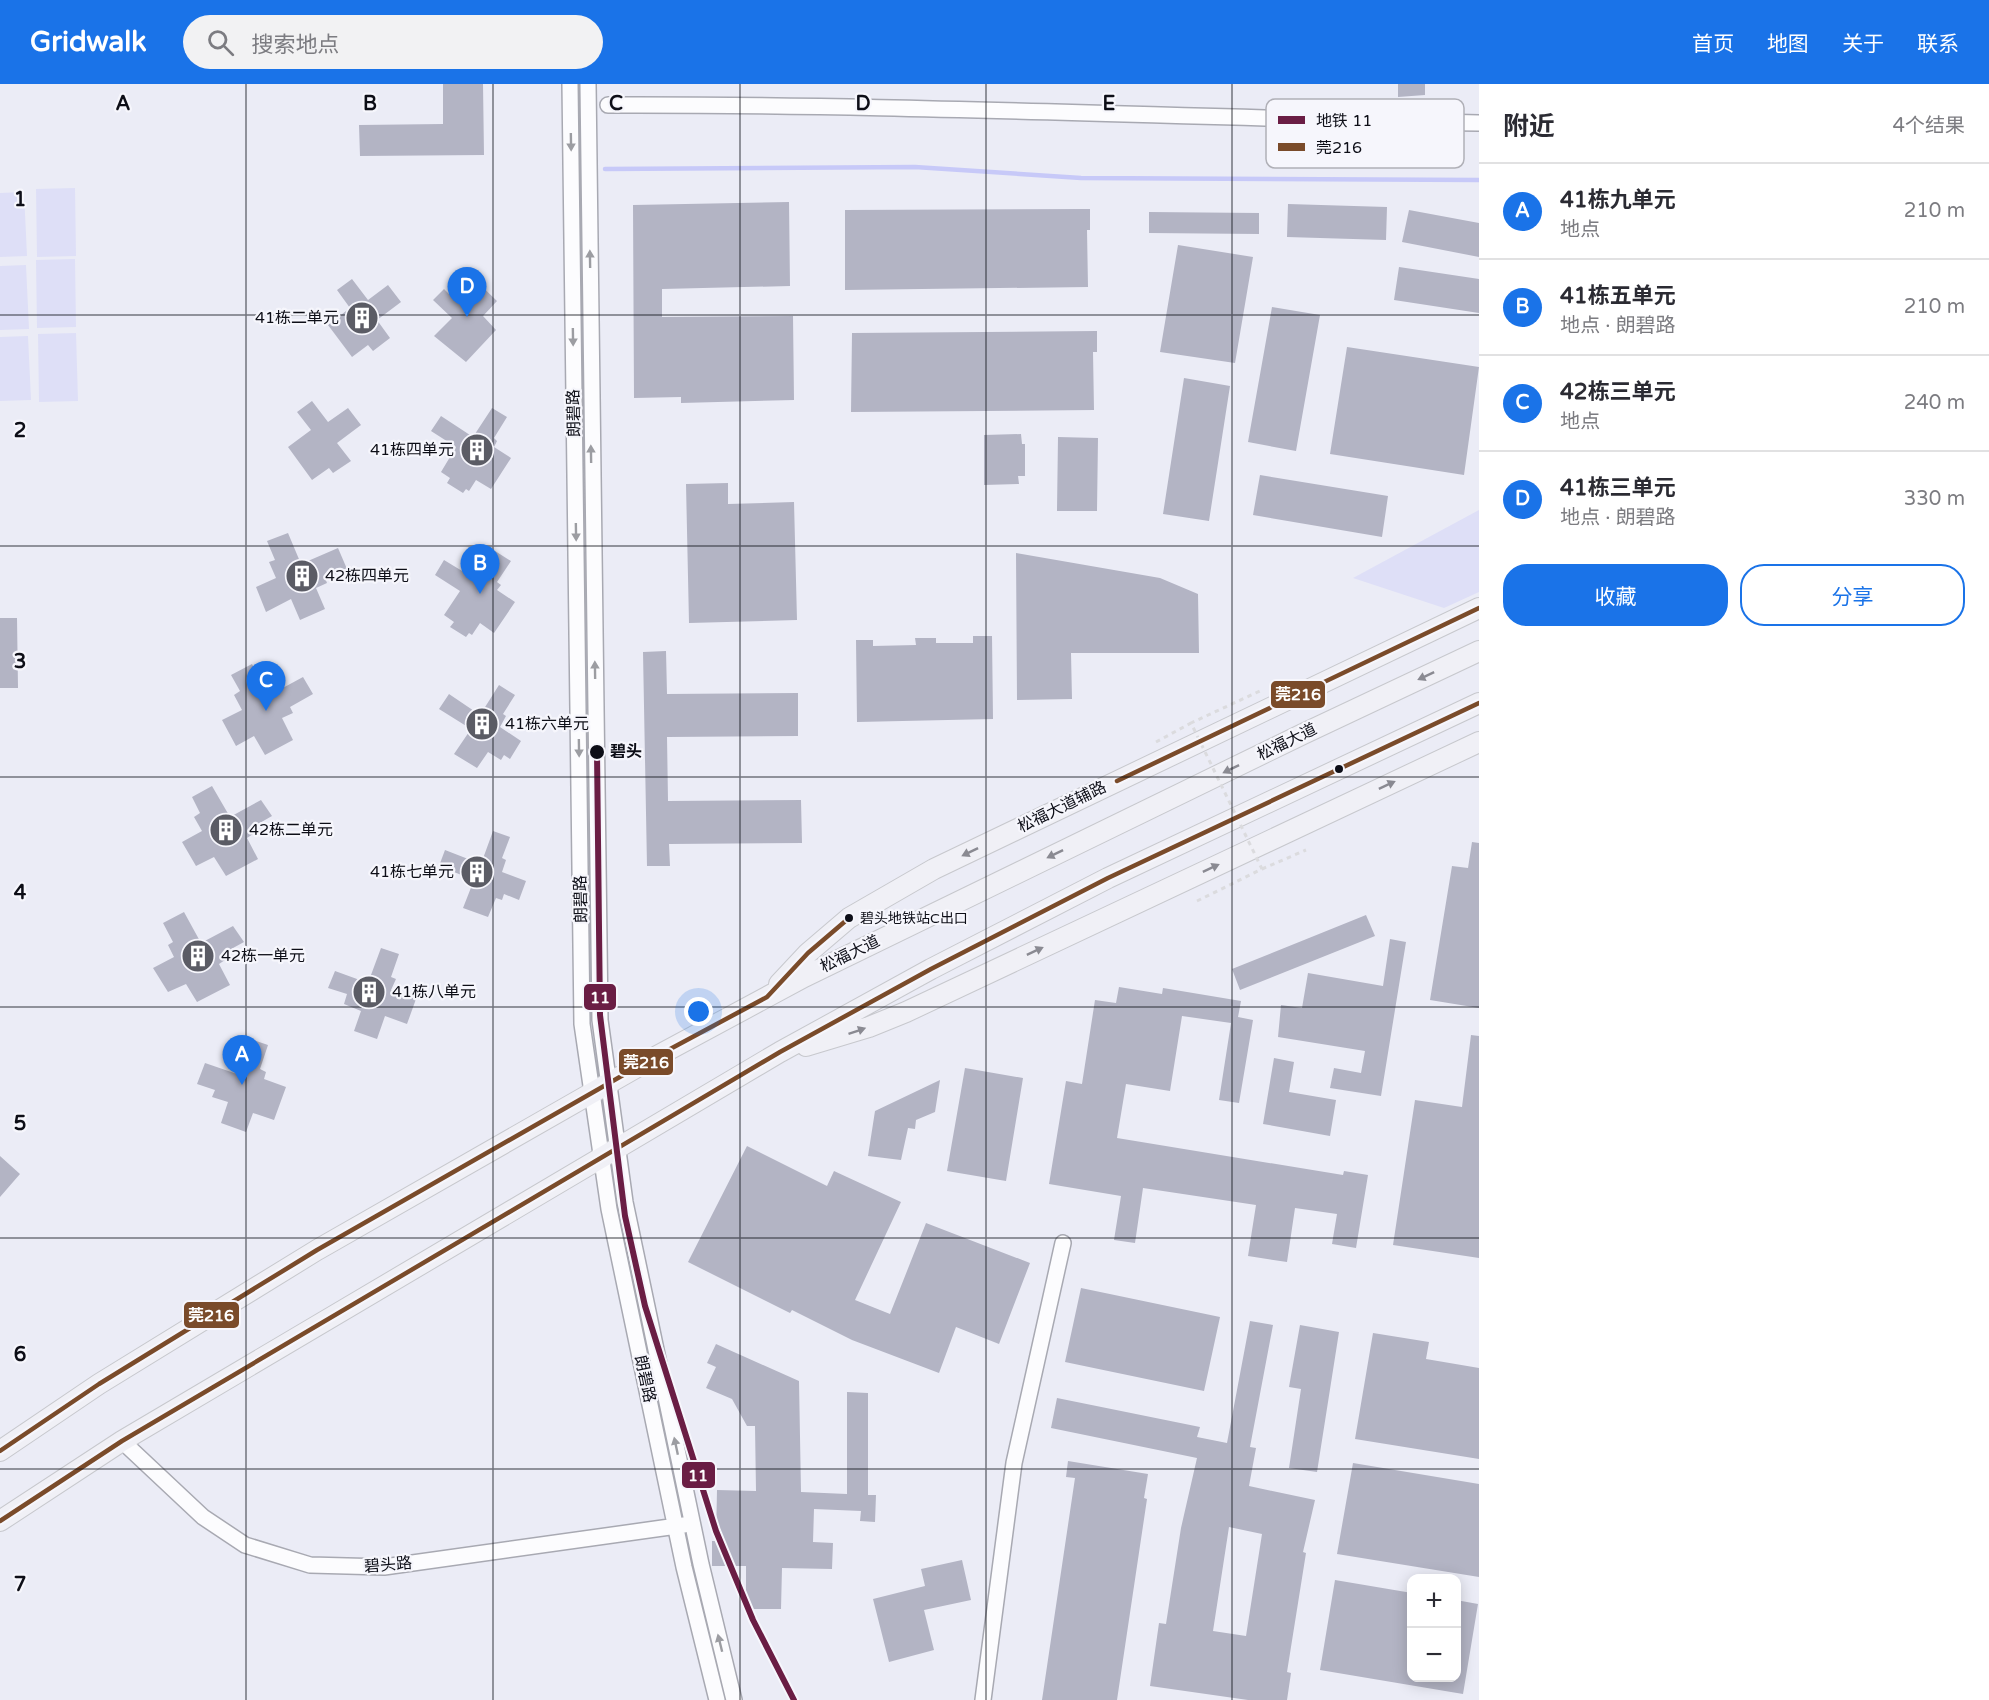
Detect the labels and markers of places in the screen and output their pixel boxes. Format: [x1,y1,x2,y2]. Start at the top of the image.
pin: D [448,268,486,317]
building icon: 41栋二单元 [344,300,380,336]
place label: 41栋二单元 [255,308,339,328]
building icon: 41栋四单元 [459,432,495,468]
place label: 41栋四单元 [370,440,454,460]
pin: B [460,544,500,594]
building icon: 42栋四单元 [284,558,320,594]
place label: 42栋四单元 [325,566,409,586]
pin: C [246,662,286,711]
building icon: 41栋六单元 [464,706,500,742]
place label: 41栋六单元 [505,714,589,734]
place label: 碧头 [610,742,642,762]
marker: 碧头 [588,743,606,761]
unlabelled marker [1333,763,1345,775]
building icon: 42栋二单元 [208,812,244,848]
place label: 42栋二单元 [249,820,333,840]
building icon: 41栋七单元 [459,854,495,890]
place label: 41栋七单元 [370,862,454,882]
place label: 碧头地铁站C出口 [860,910,968,927]
marker: 碧头地铁站C出口 [843,912,855,924]
building icon: 42栋一单元 [180,938,216,974]
place label: 42栋一单元 [221,946,305,966]
building icon: 41栋八单元 [351,974,387,1010]
place label: 41栋八单元 [392,982,476,1002]
pin: A [222,1036,262,1085]

